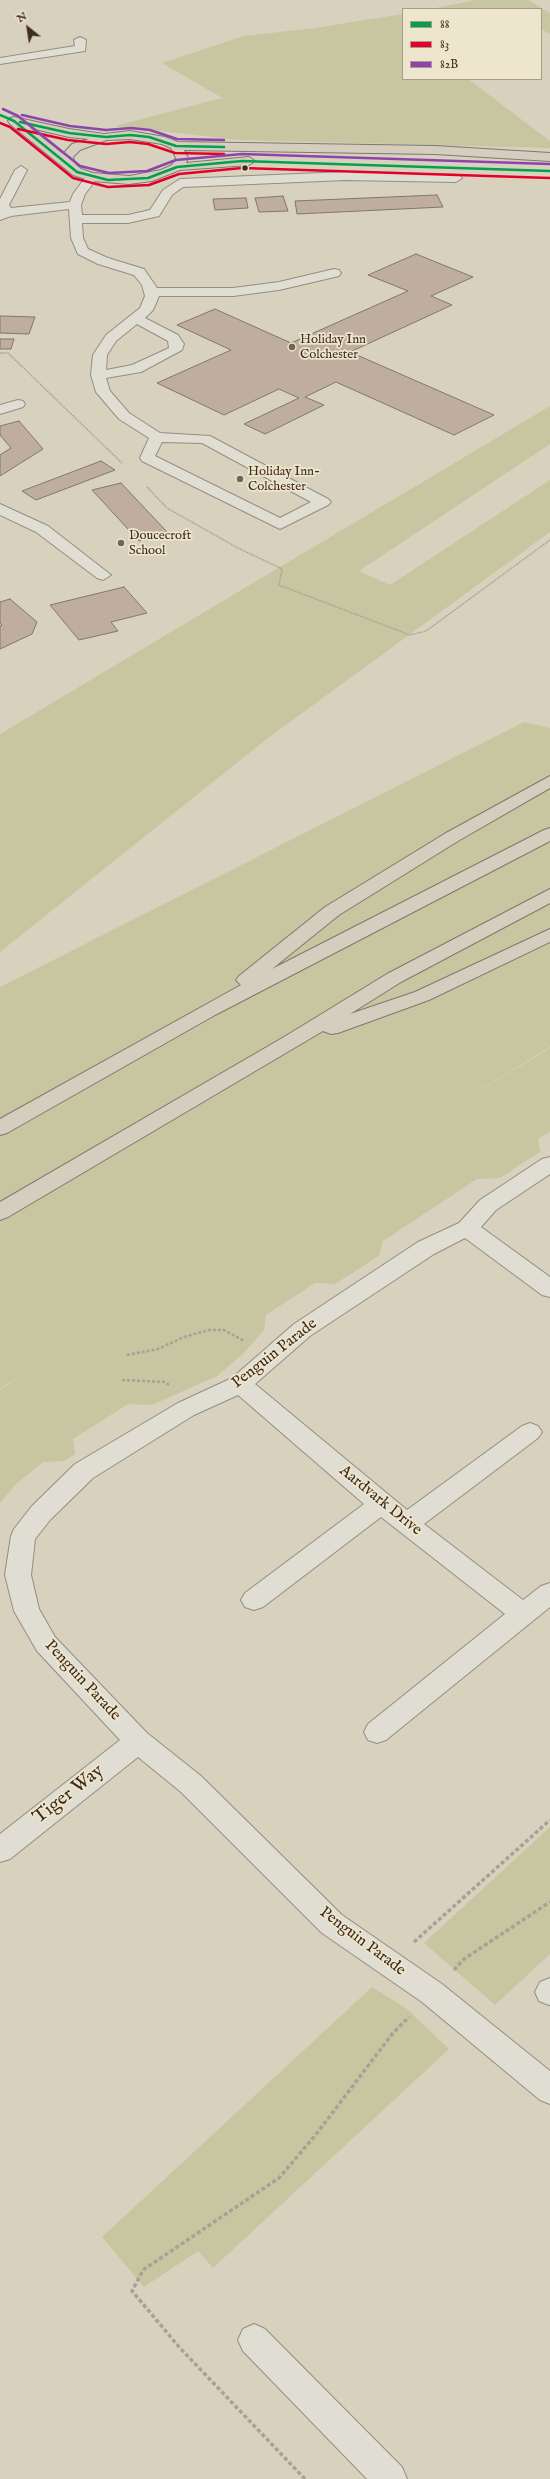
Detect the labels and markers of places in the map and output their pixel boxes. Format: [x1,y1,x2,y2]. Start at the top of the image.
unlabelled marker [240,163,250,173]
place label: Holiday Inn Colchester [300,332,366,363]
marker: Holiday Inn Colchester [287,342,297,352]
place label: Holiday Inn- Colchester [248,464,320,495]
marker: Holiday Inn- Colchester [235,474,245,484]
place label: Doucecroft School [129,528,191,559]
marker: Doucecroft School [116,538,126,548]

